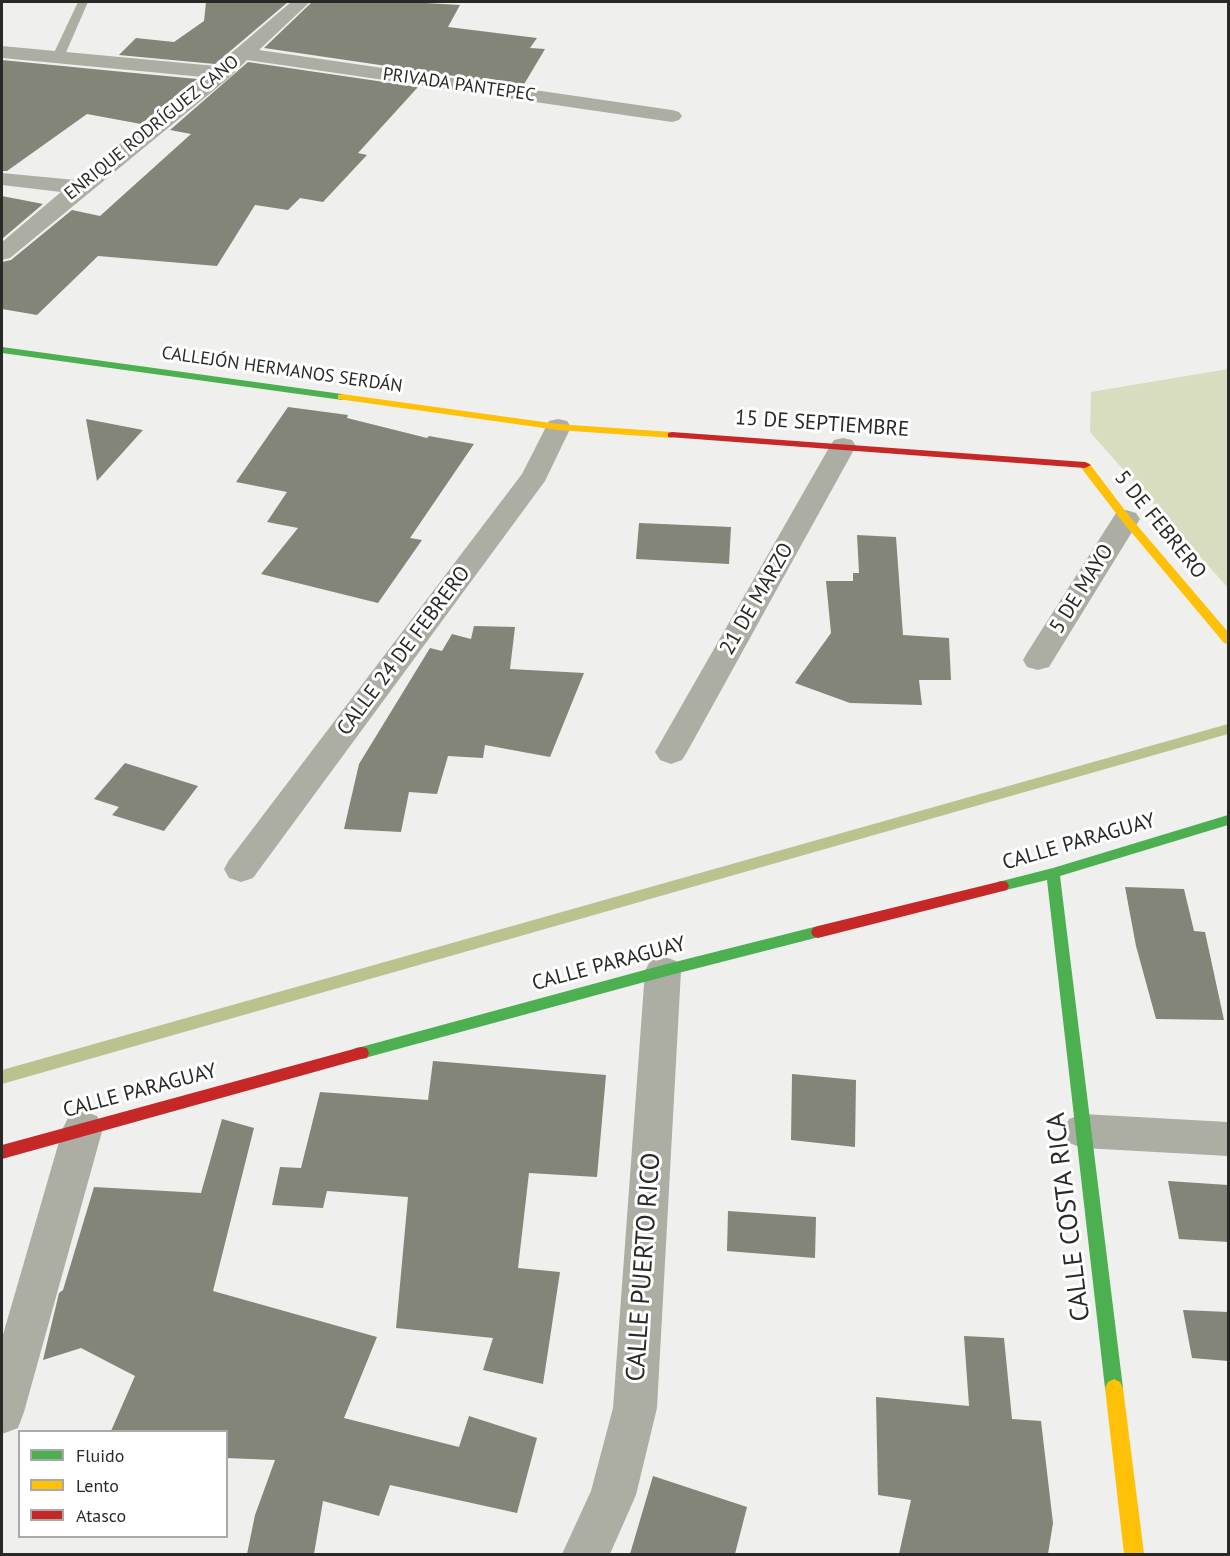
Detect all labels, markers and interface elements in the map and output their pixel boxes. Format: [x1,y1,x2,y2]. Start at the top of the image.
street label: ENRIQUE RODRÍGUEZ CANO [61,51,243,205]
street label: PRIVADA PANTEPEC [381,64,537,106]
street label: CALLEJÓN HERMANOS SERDÁN [160,342,404,398]
street label: 15 DE SEPTIEMBRE [734,405,910,443]
street label: 5 DE FEBRERO [1109,466,1211,584]
street label: 21 DE MARZO [715,538,799,660]
street label: 5 DE MAYO [1045,540,1119,638]
street label: CALLE 24 DE FEBRERO [332,561,476,741]
street label: CALLE PARAGUAY [1000,808,1158,876]
street label: CALLE PARAGUAY [530,931,688,997]
street label: CALLE PARAGUAY [61,1058,219,1124]
street label: CALLE COSTA RICA [1041,1111,1097,1323]
street label: CALLE PUERTO RICO [620,1152,668,1382]
legend [18,1430,228,1538]
text: Fluido [76,1444,124,1467]
text: Lento [76,1474,119,1497]
text: Atasco [76,1504,126,1527]

